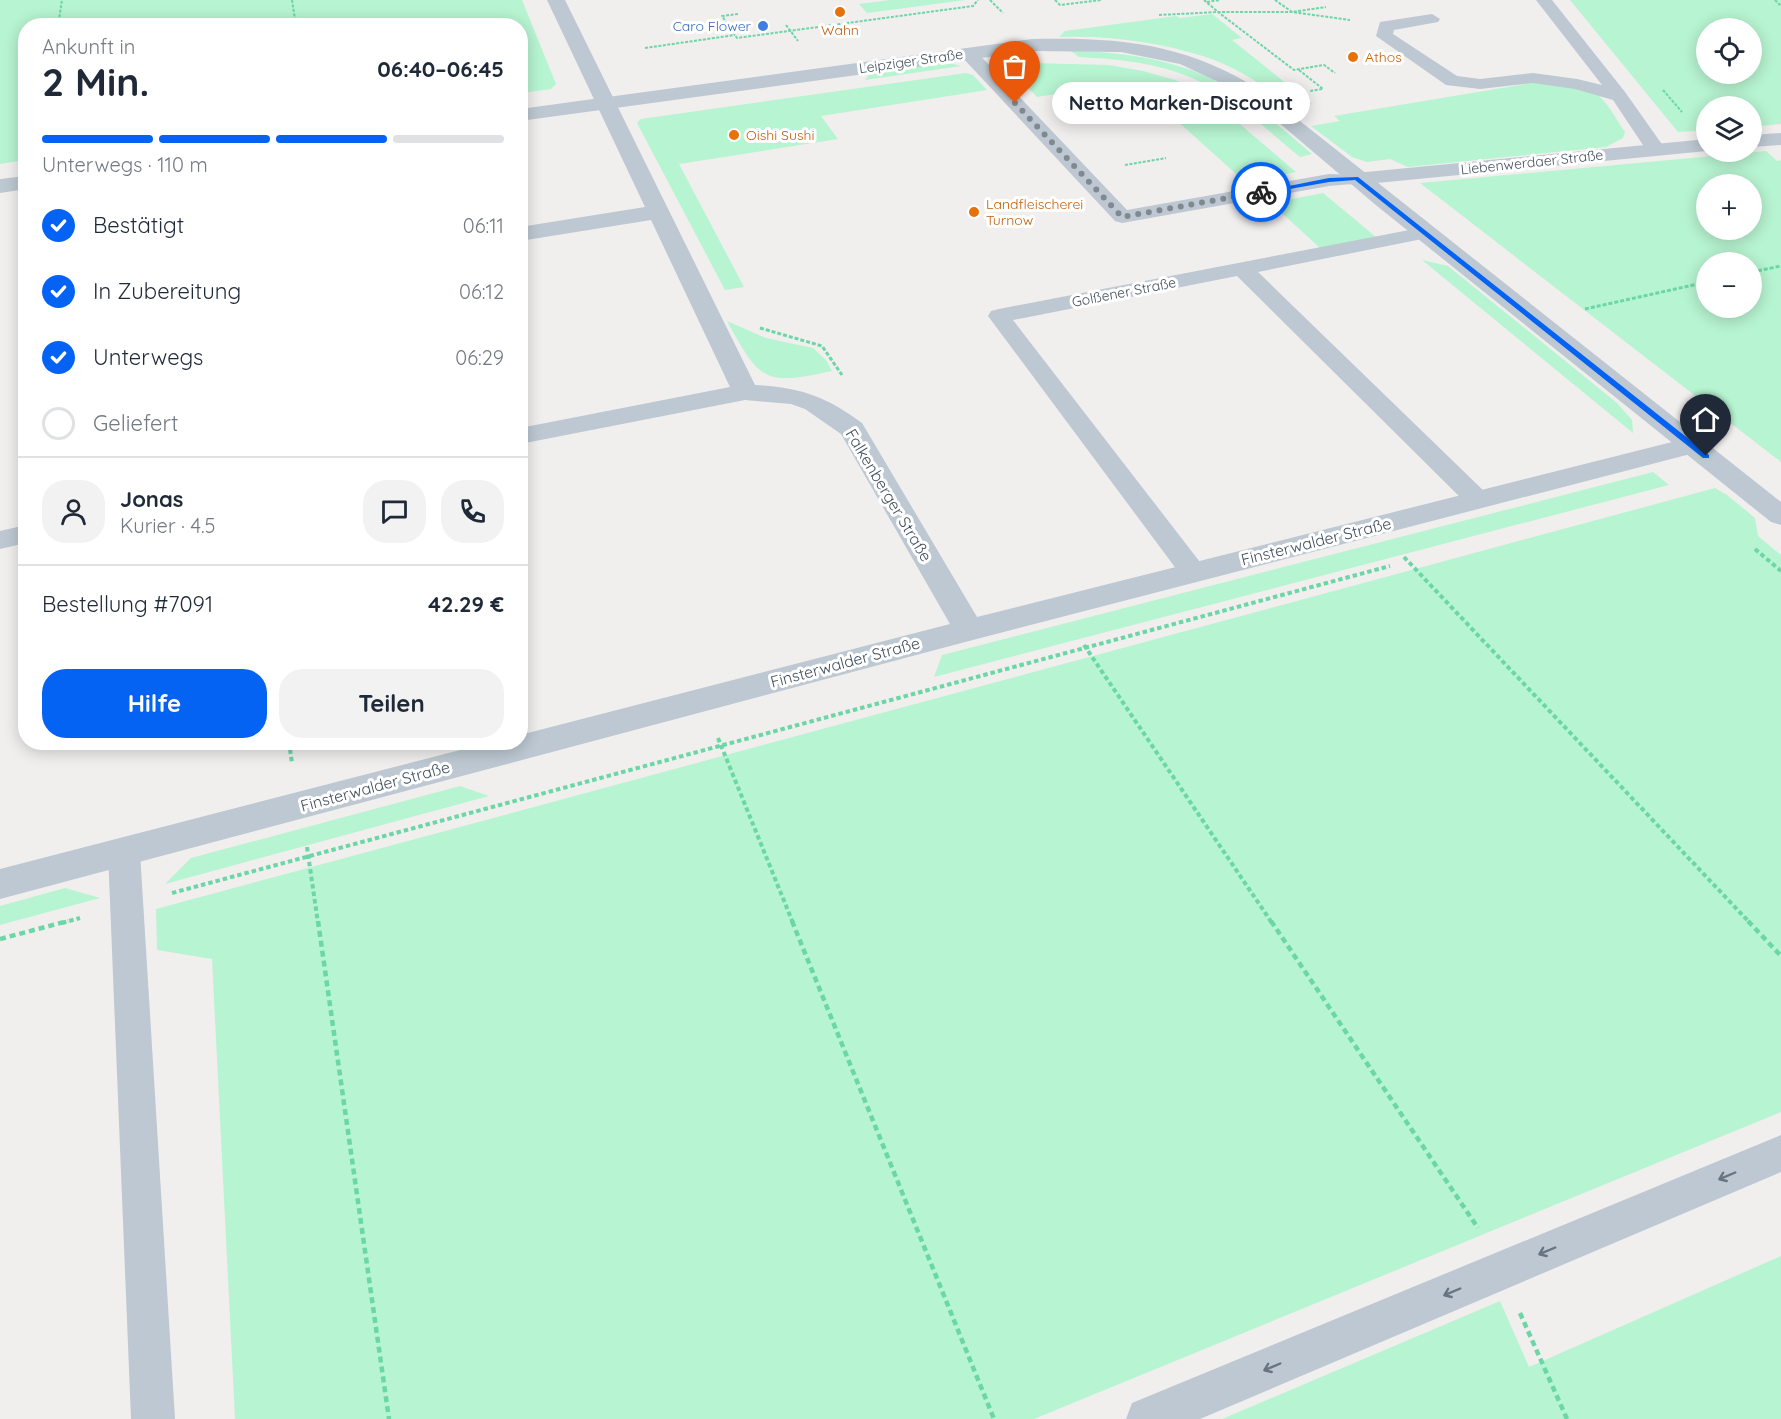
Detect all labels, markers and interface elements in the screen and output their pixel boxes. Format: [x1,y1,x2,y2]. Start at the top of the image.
marker: Wahn [833,5,847,19]
place label: Caro Flower [673,17,752,35]
map controls [1696,18,1762,318]
button: locate [1696,18,1762,84]
marker: Caro Flower [756,19,770,33]
place label: Wahn [821,21,859,39]
text: Ankunft in [42,34,135,59]
pin [989,41,1040,103]
street label: Leipziger Straße [858,45,964,77]
place label: Athos [1365,48,1402,66]
icon: bag [998,50,1031,83]
marker: Athos [1346,50,1360,64]
text: 06:40–06:45 [377,55,504,83]
text: 2 Min. [42,57,149,106]
callout: Netto Marken-Discount [1051,82,1309,124]
text: Netto Marken-Discount [1069,90,1293,115]
button: layers [1696,96,1762,162]
place label: Oishi Sushi [746,126,814,144]
marker: Oishi Sushi [727,128,741,142]
street label: Liebenwerdaer Straße [1460,146,1604,178]
text: Unterwegs · 110 m [42,152,208,177]
courier [1231,162,1291,222]
button: + [1696,174,1762,240]
icon: bike [1245,176,1278,209]
place label: Landfleischerei Turnow [986,195,1083,229]
marker: Landfleischerei Turnow [967,205,981,219]
icon: check [42,209,75,242]
text: Bestätigt [93,211,184,239]
text: 06:11 [463,213,504,238]
button: − [1696,252,1762,318]
street label: Golßener Straße [1070,273,1178,311]
icon: check [42,275,75,308]
text: In Zubereitung [93,277,241,305]
text: 06:12 [459,279,504,304]
icon: check [42,341,75,374]
text: Unterwegs [93,343,203,371]
text: 06:29 [455,345,504,370]
pin [1680,394,1731,456]
icon: home [1689,403,1722,436]
text: Geliefert [93,409,178,437]
street label: Falkenberger Straße [841,425,937,565]
button: person [42,480,105,543]
button: chat [363,480,426,543]
button: phone [441,480,504,543]
text: Jonas [120,485,183,513]
text: Kurier · 4.5 [120,513,216,538]
street label: Finsterwalder Straße [1239,513,1393,569]
text: Bestellung #7091 [42,590,213,618]
text: 42.29 € [428,590,504,618]
street label: Finsterwalder Straße [768,632,922,692]
button: Hilfe [42,669,267,738]
button: Teilen [279,669,504,738]
street label: Finsterwalder Straße [298,756,452,816]
one-way arrow [1718,1171,1737,1182]
one-way arrow [1538,1246,1557,1257]
one-way arrow [1444,1287,1462,1298]
one-way arrow [1264,1362,1282,1373]

